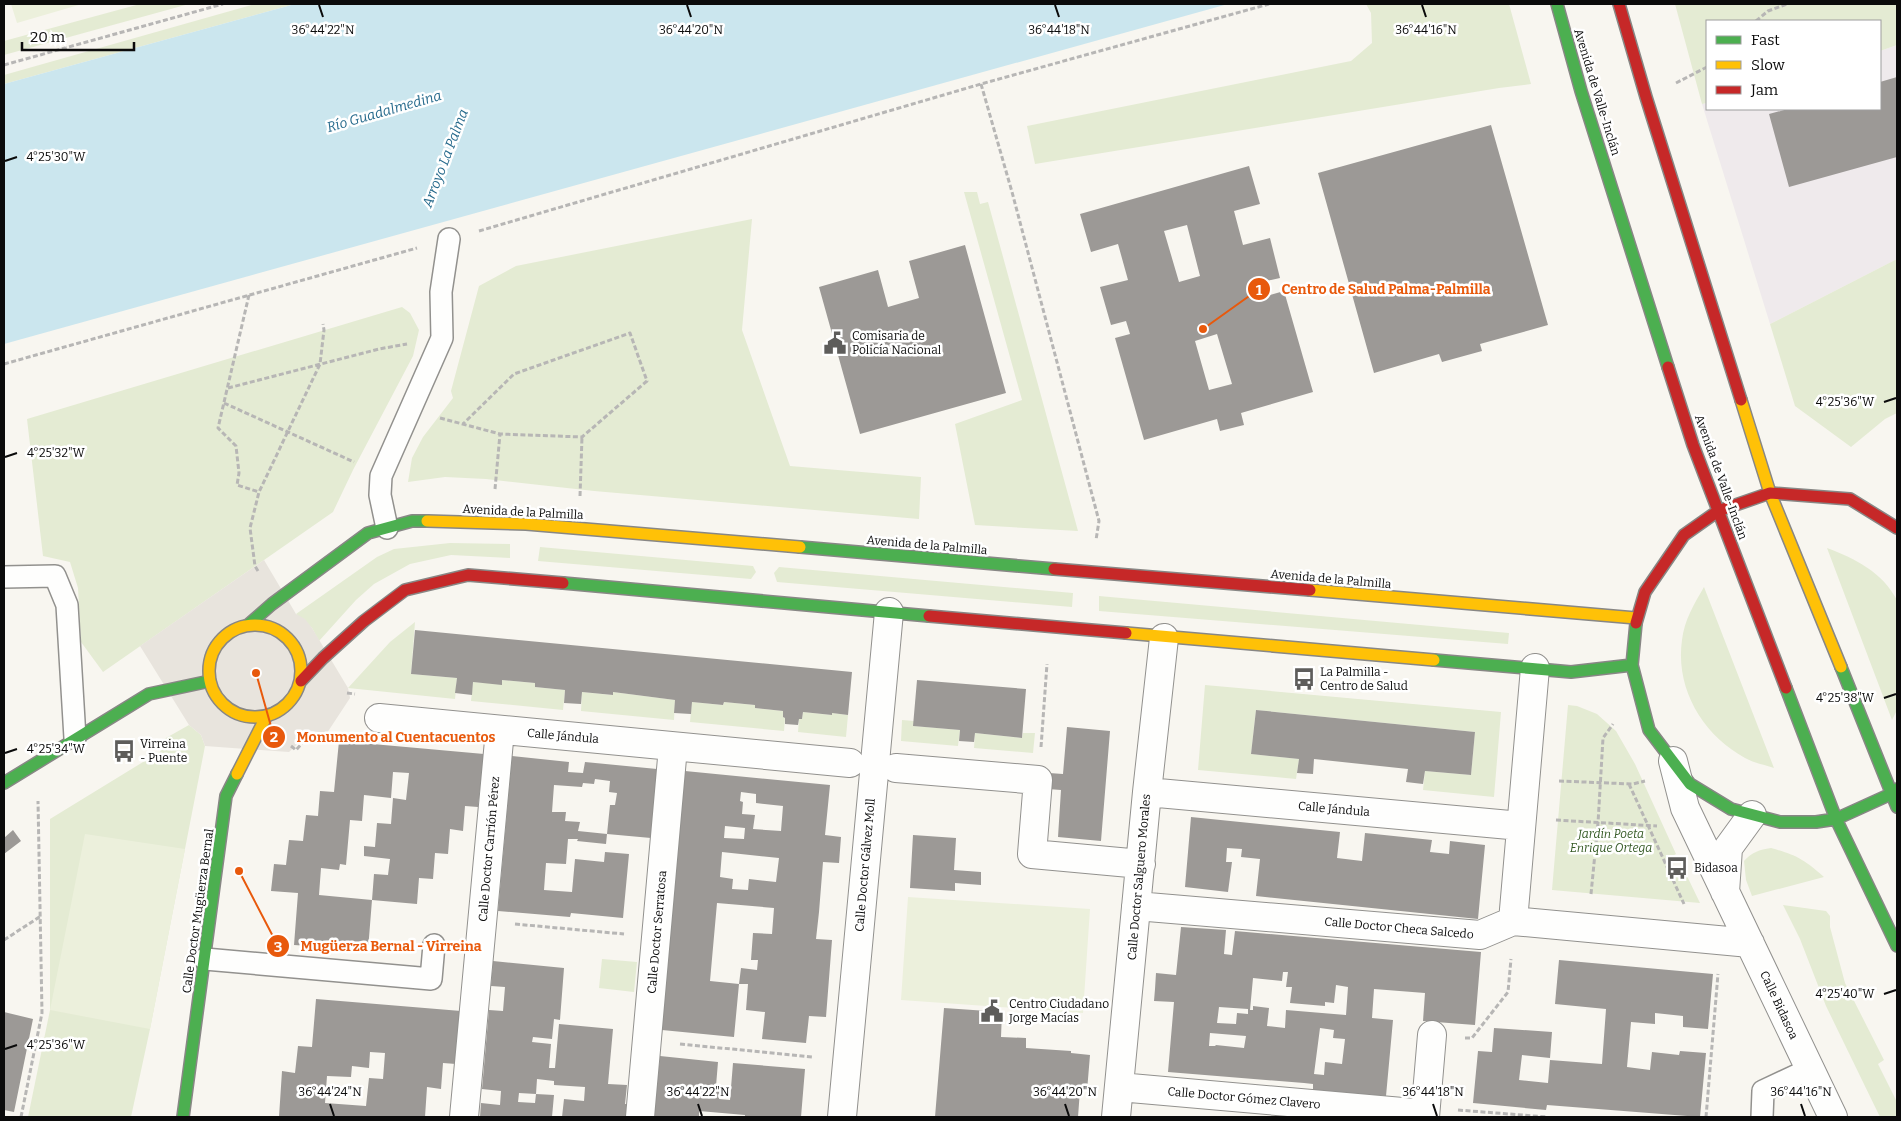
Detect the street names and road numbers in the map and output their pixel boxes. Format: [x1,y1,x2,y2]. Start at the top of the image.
street label: Avenida de Valle-Inclán [1571,27,1623,157]
street label: Avenida de Valle-Inclán [1692,413,1750,542]
street label: Avenida de la Palmilla [462,502,584,522]
street label: Avenida de la Palmilla [866,533,988,557]
street label: Avenida de la Palmilla [1270,567,1392,591]
street label: Calle Jándula [526,726,600,746]
street label: Calle Doctor Carrión Pérez [476,776,502,922]
street label: Calle Doctor Salguero Morales [1125,793,1153,961]
street label: Calle Doctor Gálvez Moll [852,797,878,932]
street label: Calle Jándula [1297,799,1371,819]
street label: Calle Doctor Mugüerza Bernal [180,827,217,994]
street label: Calle Doctor Serratosa [645,869,669,994]
street label: Calle Doctor Checa Salcedo [1324,914,1474,942]
street label: Calle Bidasoa [1757,969,1801,1042]
street label: Calle Doctor Gómez Clavero [1167,1084,1321,1112]

